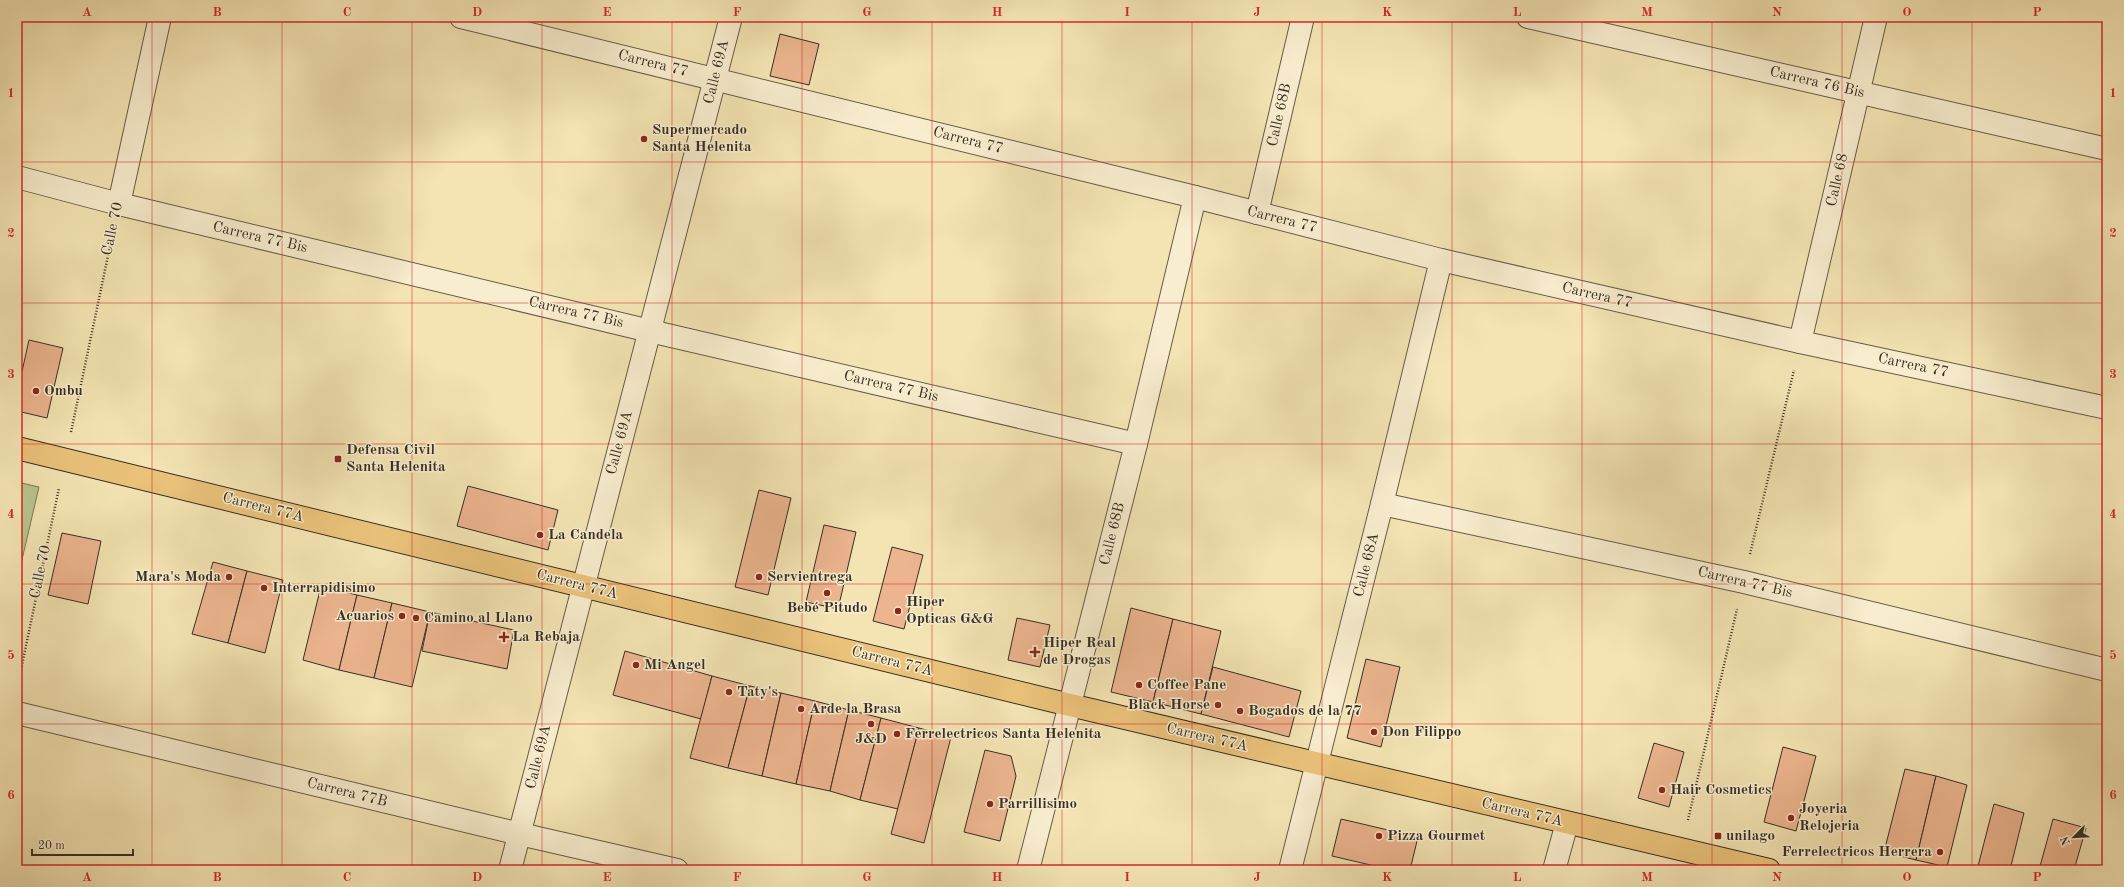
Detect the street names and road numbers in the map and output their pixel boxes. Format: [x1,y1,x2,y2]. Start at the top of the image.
street label: Calle 69A [702,38,732,106]
street label: Carrera 77 [616,48,690,80]
street label: Carrera 76 Bis [1768,65,1866,101]
street label: Calle 68B [1265,82,1295,148]
street label: Carrera 77 [931,125,1005,157]
street label: Calle 68 [1825,152,1851,208]
street label: Calle 70 [100,201,126,257]
street label: Carrera 77 [1245,204,1319,236]
street label: Carrera 77 Bis [211,220,309,256]
street label: Carrera 77 [1560,281,1634,311]
street label: Carrera 77 Bis [527,295,625,331]
street label: Carrera 77 [1876,351,1950,381]
street label: Carrera 77 Bis [842,369,940,405]
street label: Calle 69A [604,409,636,477]
street label: Carrera 77A [221,491,306,525]
street label: Calle 68B [1098,501,1128,567]
street label: Calle 68A [1352,531,1382,599]
street label: Calle 70 [28,544,54,600]
street label: Carrera 77 Bis [1696,565,1794,601]
street label: Carrera 77A [535,568,620,602]
street label: Carrera 77A [850,645,935,679]
street label: Carrera 77A [1165,721,1250,755]
street label: Calle 69A [524,723,554,791]
street label: Carrera 77B [305,776,389,810]
street label: Carrera 77A [1480,796,1565,830]

